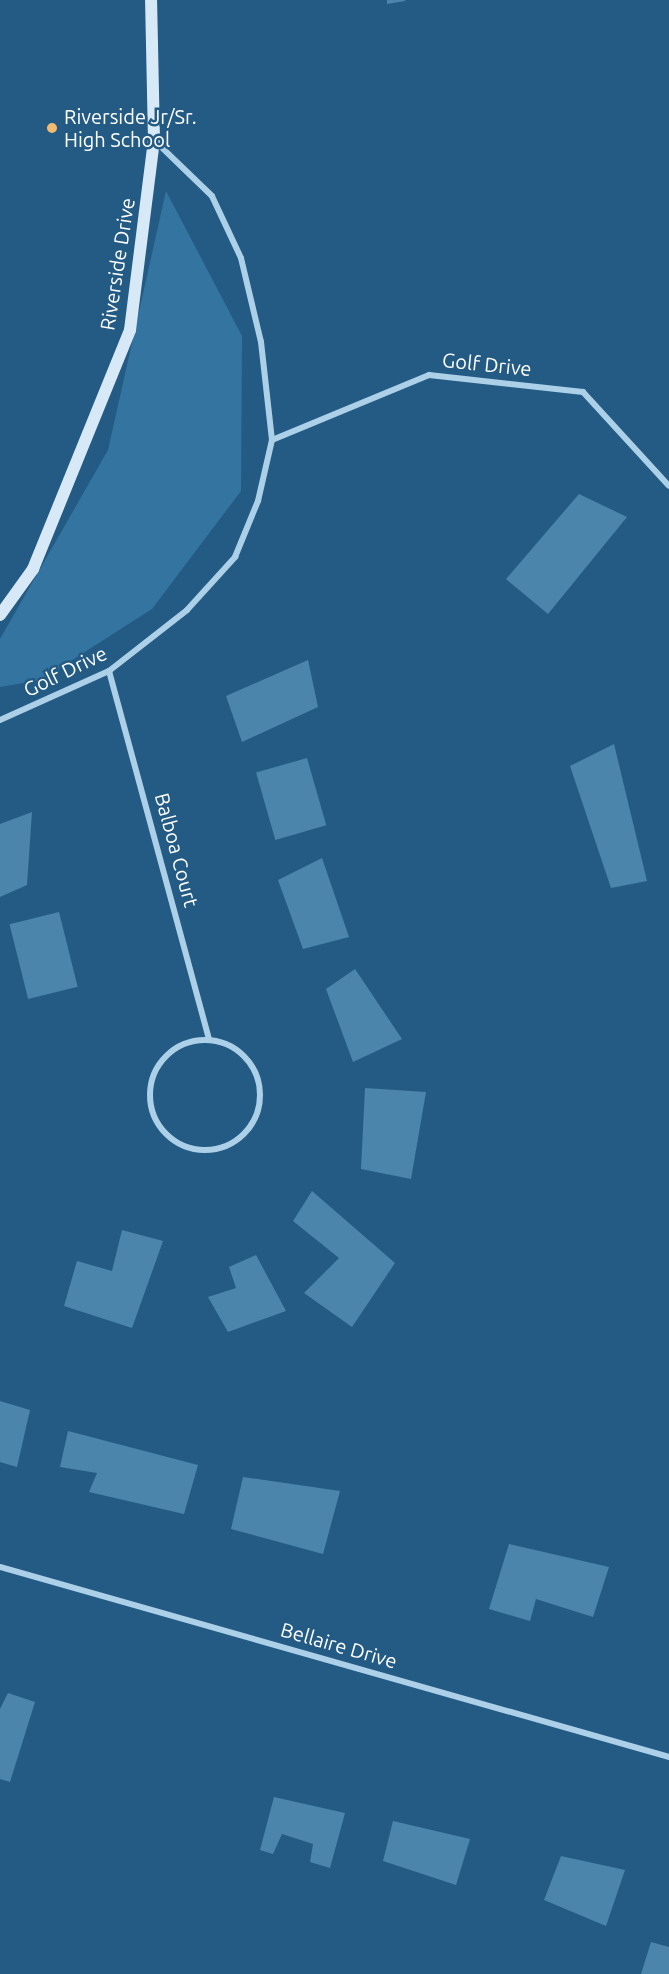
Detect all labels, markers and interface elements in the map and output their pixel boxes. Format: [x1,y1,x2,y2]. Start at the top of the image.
place label: Riverside Jr/Sr. High School [64,104,197,151]
marker: Riverside Jr/Sr. High School [45,121,59,135]
street label: Riverside Drive [95,196,139,332]
street label: Golf Drive [441,347,533,381]
street label: Golf Drive [19,641,111,701]
street label: Balboa Court [150,790,204,910]
street label: Bellaire Drive [278,1617,400,1673]

